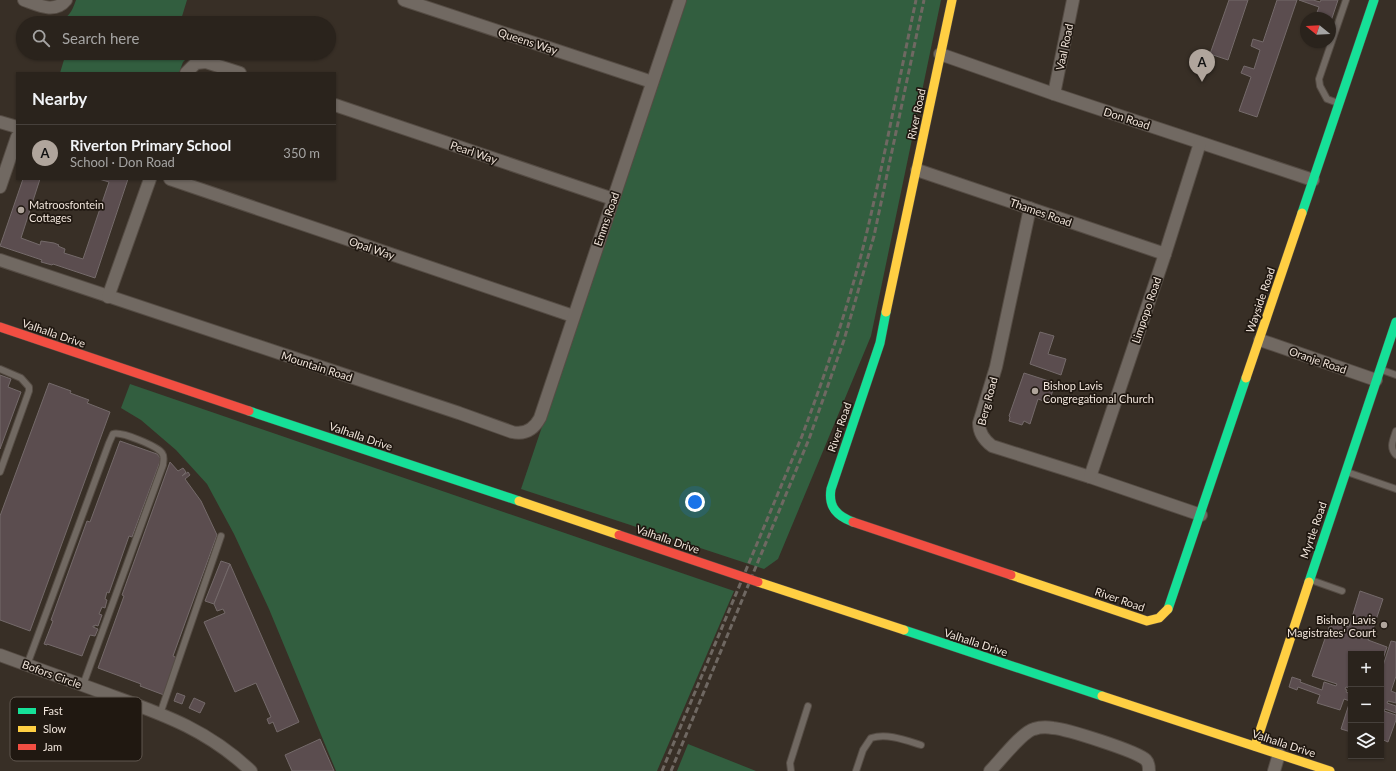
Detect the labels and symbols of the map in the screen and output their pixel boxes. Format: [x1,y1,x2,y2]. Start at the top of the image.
north arrow [1300,12,1336,48]
street label: Vaal Road [1053,22,1075,72]
street label: Queens Way [497,25,560,57]
pin: A [1189,49,1215,82]
street label: River Road [904,87,928,141]
street label: Don Road [1102,104,1152,132]
street label: Pearl Way [449,138,499,166]
street label: Emms Road [591,190,621,248]
street label: Thames Road [1008,195,1074,229]
place label: Matroosfontein Cottages [29,198,104,224]
marker: Matroosfontein Cottages [16,205,26,215]
street label: Opal Way [347,234,397,262]
street label: Wayside Road [1243,266,1277,334]
street label: Limpopo Road [1129,275,1163,345]
street label: Valhalla Drive [21,316,87,350]
street label: Oranje Road [1288,344,1348,376]
street label: Mountain Road [280,348,354,384]
street label: Berg Road [974,375,1000,427]
place label: Bishop Lavis Congregational Church [1043,379,1154,405]
marker: Bishop Lavis Congregational Church [1030,386,1040,396]
street label: River Road [824,400,854,454]
street label: Valhalla Drive [328,419,394,453]
your location [685,492,705,512]
street label: Myrtle Road [1297,500,1329,560]
street label: Valhalla Drive [635,522,701,556]
street label: River Road [1093,584,1147,614]
place label: Bishop Lavis Magistrates' Court [1287,613,1376,639]
marker: Bishop Lavis Magistrates' Court [1379,620,1389,630]
street label: Valhalla Drive [943,626,1010,658]
street label: Bofors Circle [21,657,84,691]
legend [10,697,142,761]
text: Fast [43,704,63,717]
text: Slow [43,722,67,735]
street label: Valhalla Drive [1251,727,1318,759]
text: Jam [43,740,62,753]

